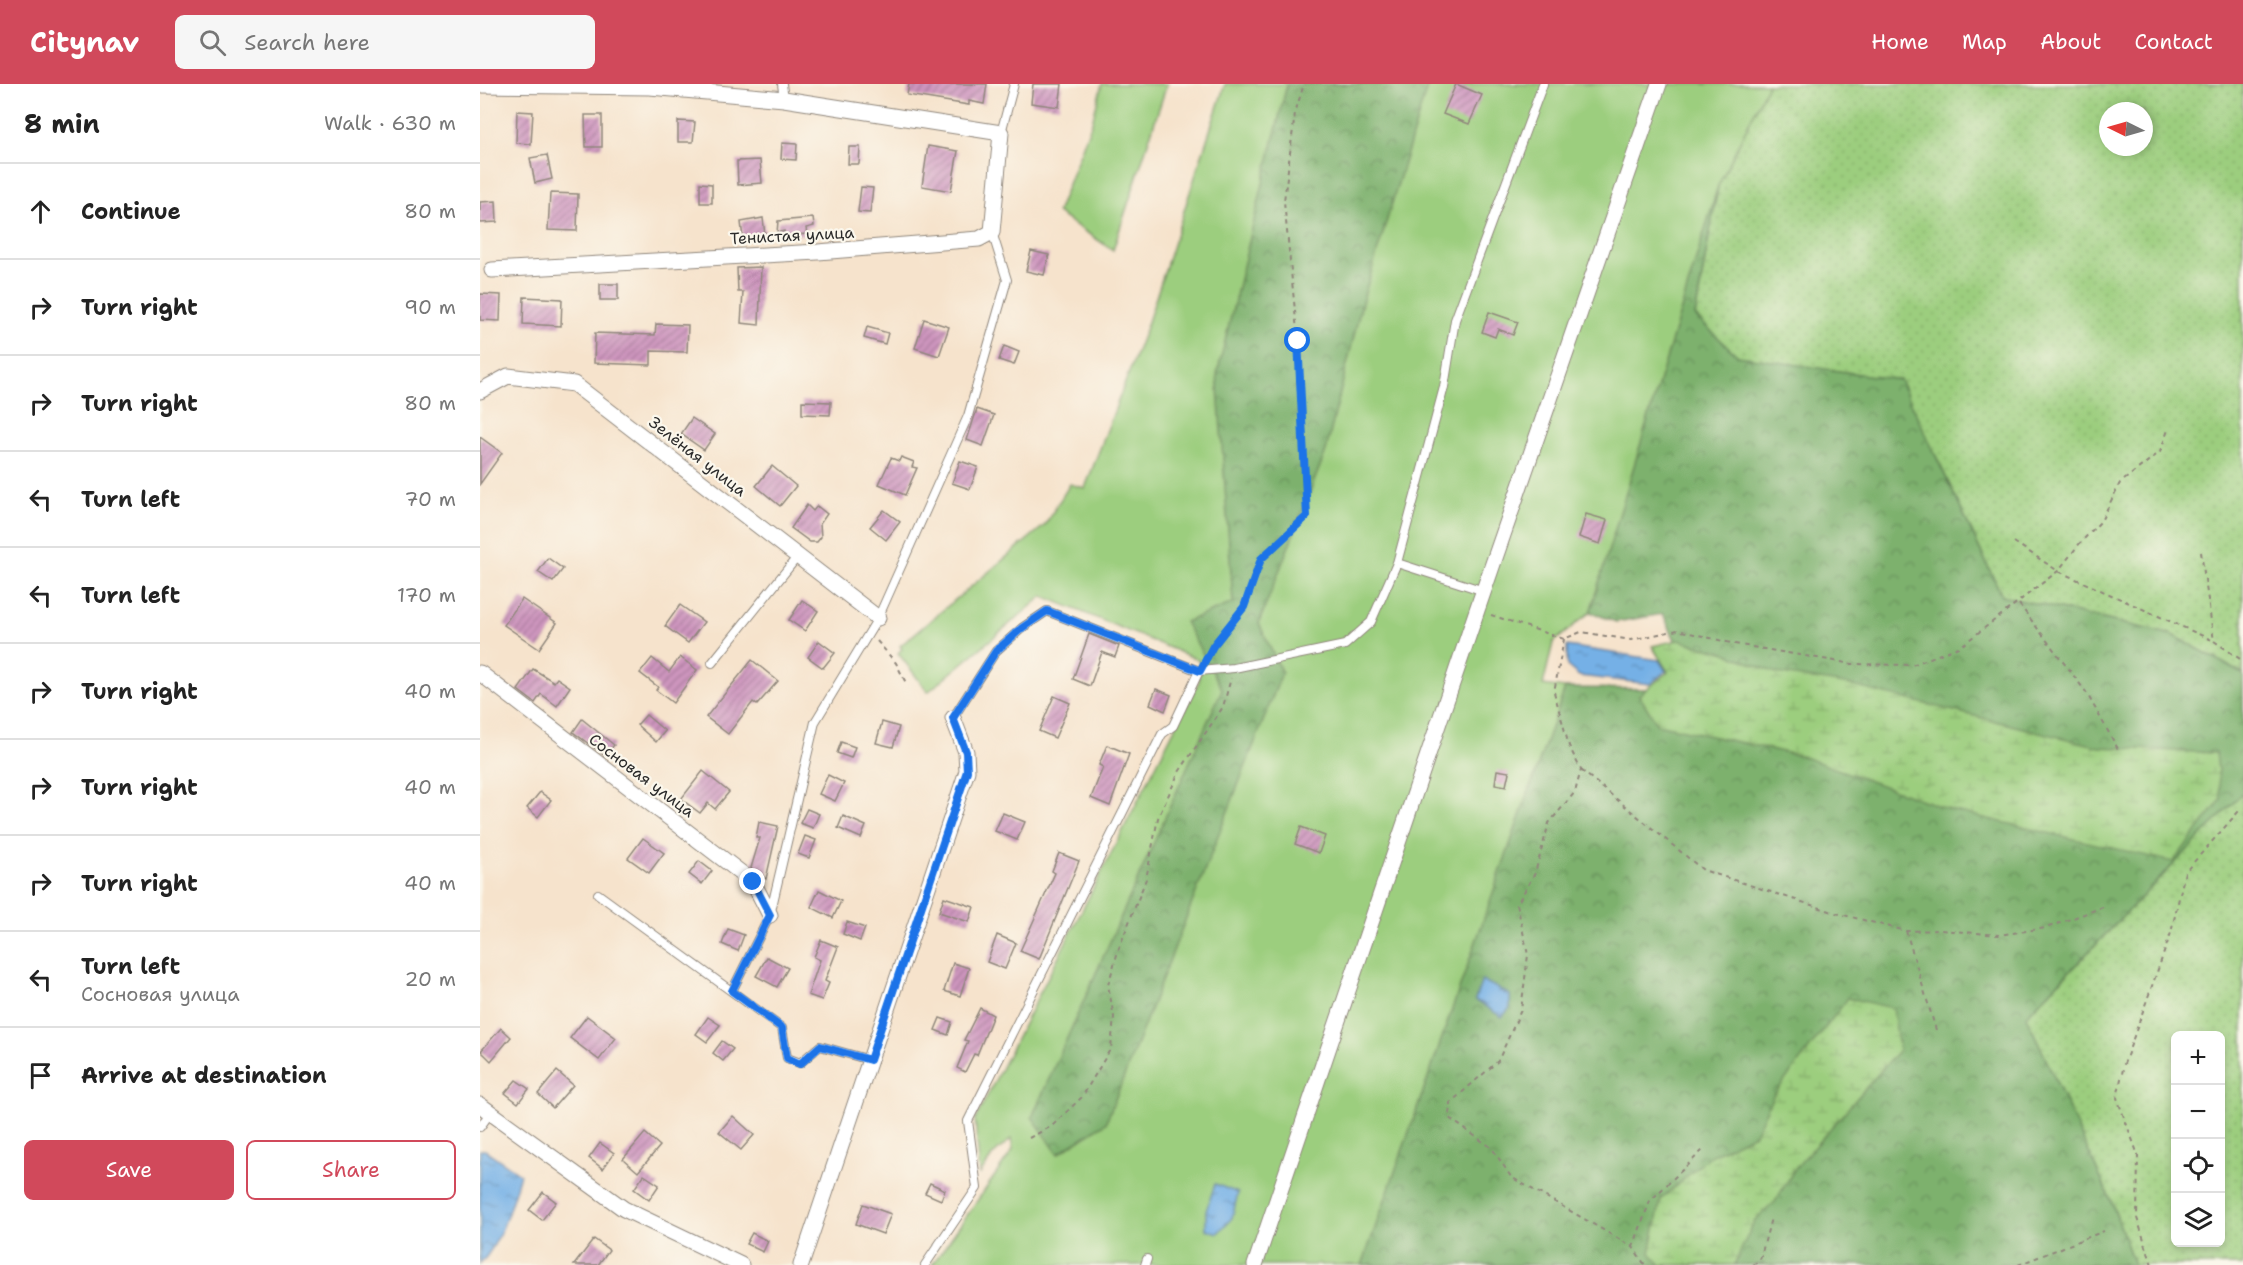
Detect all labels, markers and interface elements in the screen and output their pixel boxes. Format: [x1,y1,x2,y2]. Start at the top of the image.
search box [175,15,595,69]
text: Citynav [30,23,139,61]
icon: search [196,26,229,59]
text: Search here [244,28,370,57]
text: Home [1871,28,1929,56]
text: Map [1962,28,2007,56]
text: About [2040,28,2101,56]
text: Contact [2134,28,2213,56]
north arrow [2099,102,2153,156]
text: 8 min [24,106,100,141]
text: Walk · 630 m [324,110,456,136]
icon: ahead [24,195,57,228]
text: Continue [81,197,181,226]
text: 80 m [404,198,456,224]
street label: Тенистая улица [729,222,855,249]
icon: right [24,291,57,324]
text: Turn right [81,293,198,322]
text: 90 m [404,294,456,320]
route start [1284,327,1310,353]
icon: right [24,387,57,420]
text: Turn right [81,389,198,418]
text: 80 m [404,390,456,416]
street label: Зелёная улица [645,412,751,501]
icon: left [24,483,57,516]
text: Turn left [81,485,180,514]
text: 70 m [404,486,456,512]
icon: left [24,579,57,612]
text: Turn left [81,581,180,610]
text: 170 m [397,582,456,608]
icon: right [24,675,57,708]
text: Turn right [81,677,198,706]
text: 40 m [404,678,456,704]
street label: Сосновая улица [585,729,699,822]
icon: right [24,771,57,804]
text: Turn right [81,773,198,802]
text: 40 m [404,774,456,800]
icon: right [24,867,57,900]
route end [739,868,765,894]
text: Turn right [81,869,198,898]
text: 40 m [404,870,456,896]
text: Turn left [81,952,180,981]
icon: left [24,963,57,996]
text: 20 m [405,966,456,992]
text: Сосновая улица [81,981,240,1007]
map controls [2171,1031,2225,1247]
button: + [2171,1031,2225,1085]
icon: arrive [24,1059,57,1092]
text: Arrive at destination [81,1061,327,1090]
button: − [2171,1085,2225,1139]
button: locate [2171,1139,2225,1193]
button: Save [24,1140,234,1200]
button: Share [246,1140,456,1200]
button: layers [2171,1193,2225,1247]

